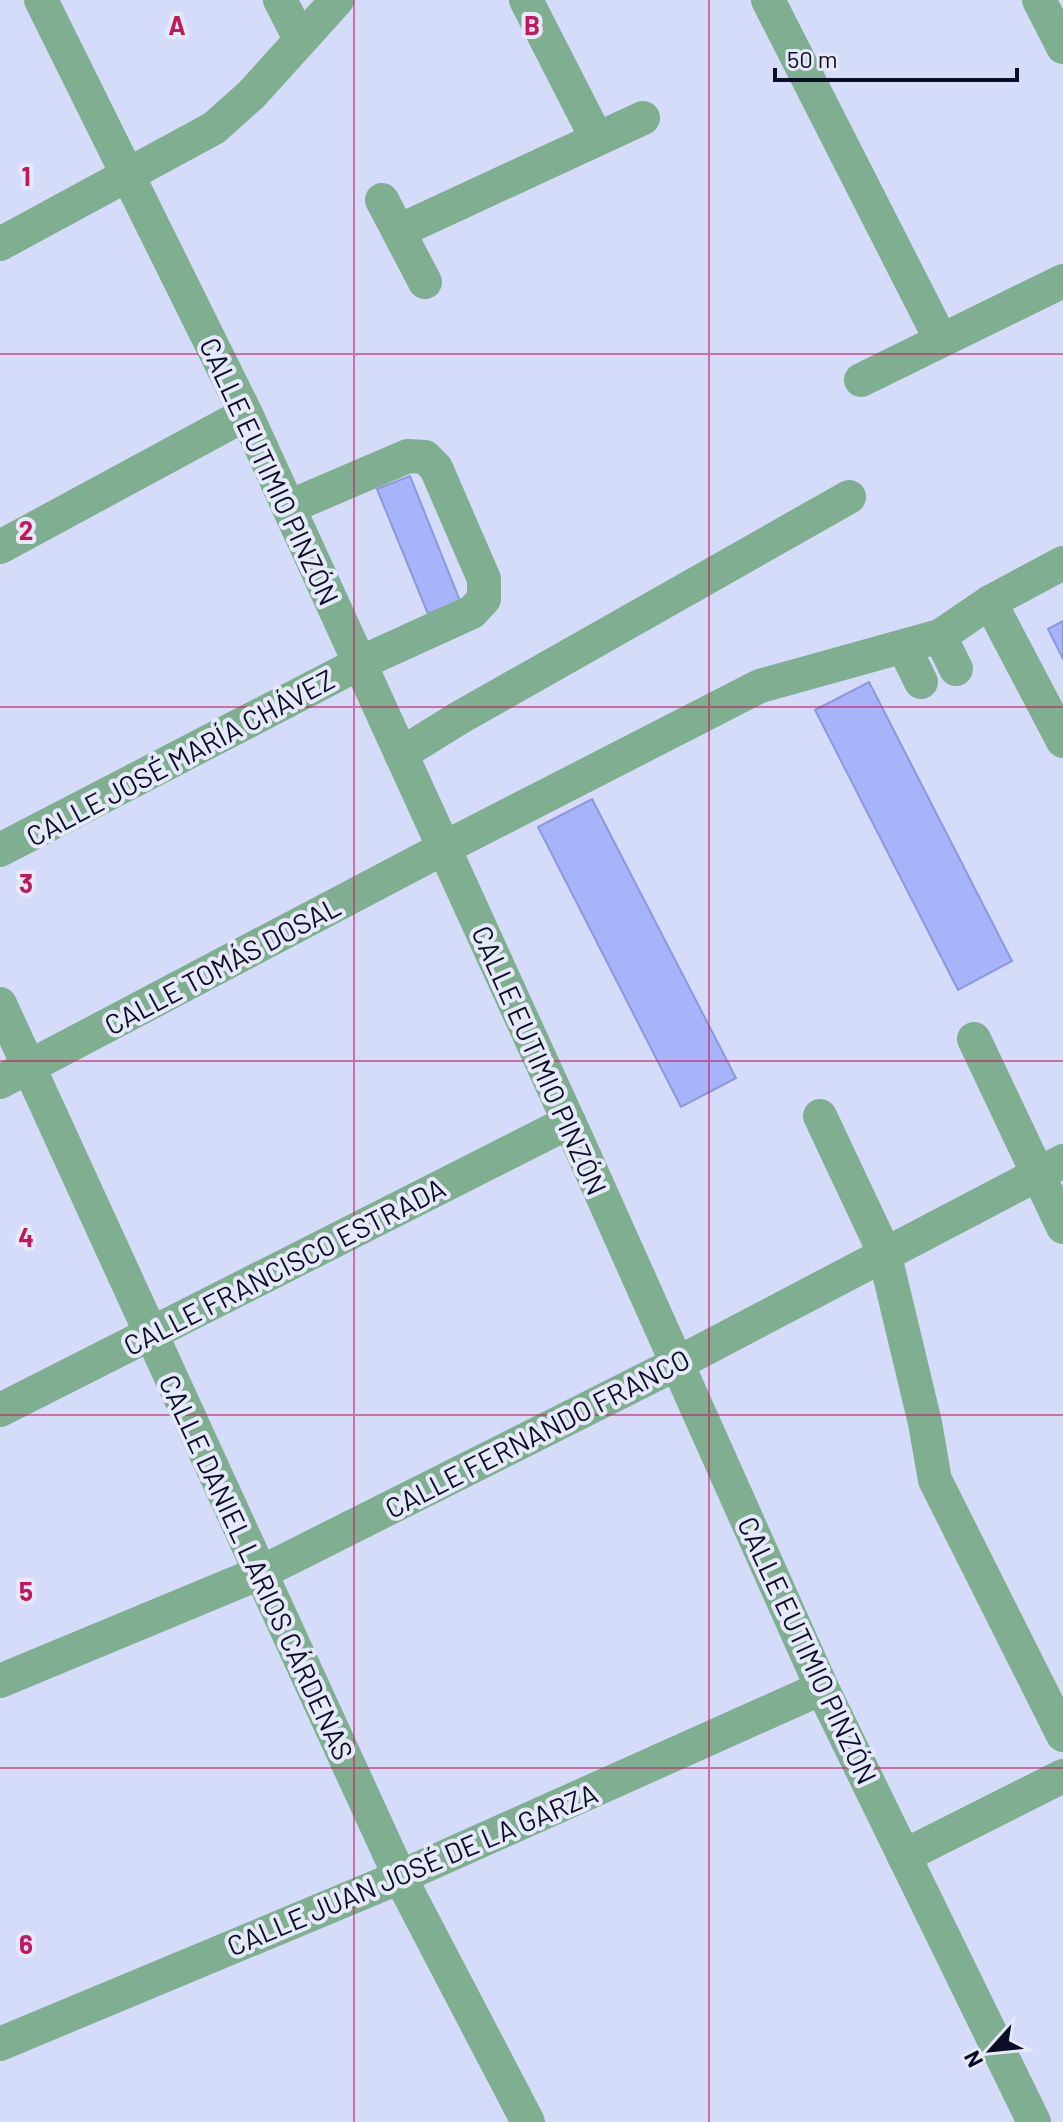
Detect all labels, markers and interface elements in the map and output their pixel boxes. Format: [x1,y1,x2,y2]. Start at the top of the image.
text: A [168,9,186,40]
text: B [524,9,540,40]
scale bar [775,32,1017,82]
text: 50 m [787,44,838,73]
text: 1 [21,160,31,191]
street label: CALLE EUTIMIO PINZÓN [193,332,347,610]
text: 2 [19,514,33,545]
street label: CALLE JOSÉ MARÍA CHÁVEZ [20,661,340,853]
text: 3 [19,867,33,898]
street label: CALLE TOMÁS DOSAL [98,888,346,1042]
street label: CALLE EUTIMIO PINZÓN [465,920,615,1200]
street label: CALLE FRANCISCO ESTRADA [118,1170,450,1362]
text: 4 [18,1221,34,1252]
street label: CALLE FERNANDO FRANCO [379,1341,695,1525]
street label: CALLE DANIEL LARIOS CÁRDENAS [153,1369,361,1765]
street label: CALLE EUTIMIO PINZÓN [731,1511,885,1789]
text: 5 [19,1575,33,1606]
street label: CALLE JUAN JOSÉ DE LA GARZA [222,1775,602,1963]
text: 6 [19,1928,33,1959]
north arrow [951,2010,1031,2090]
text: N [957,2047,987,2072]

